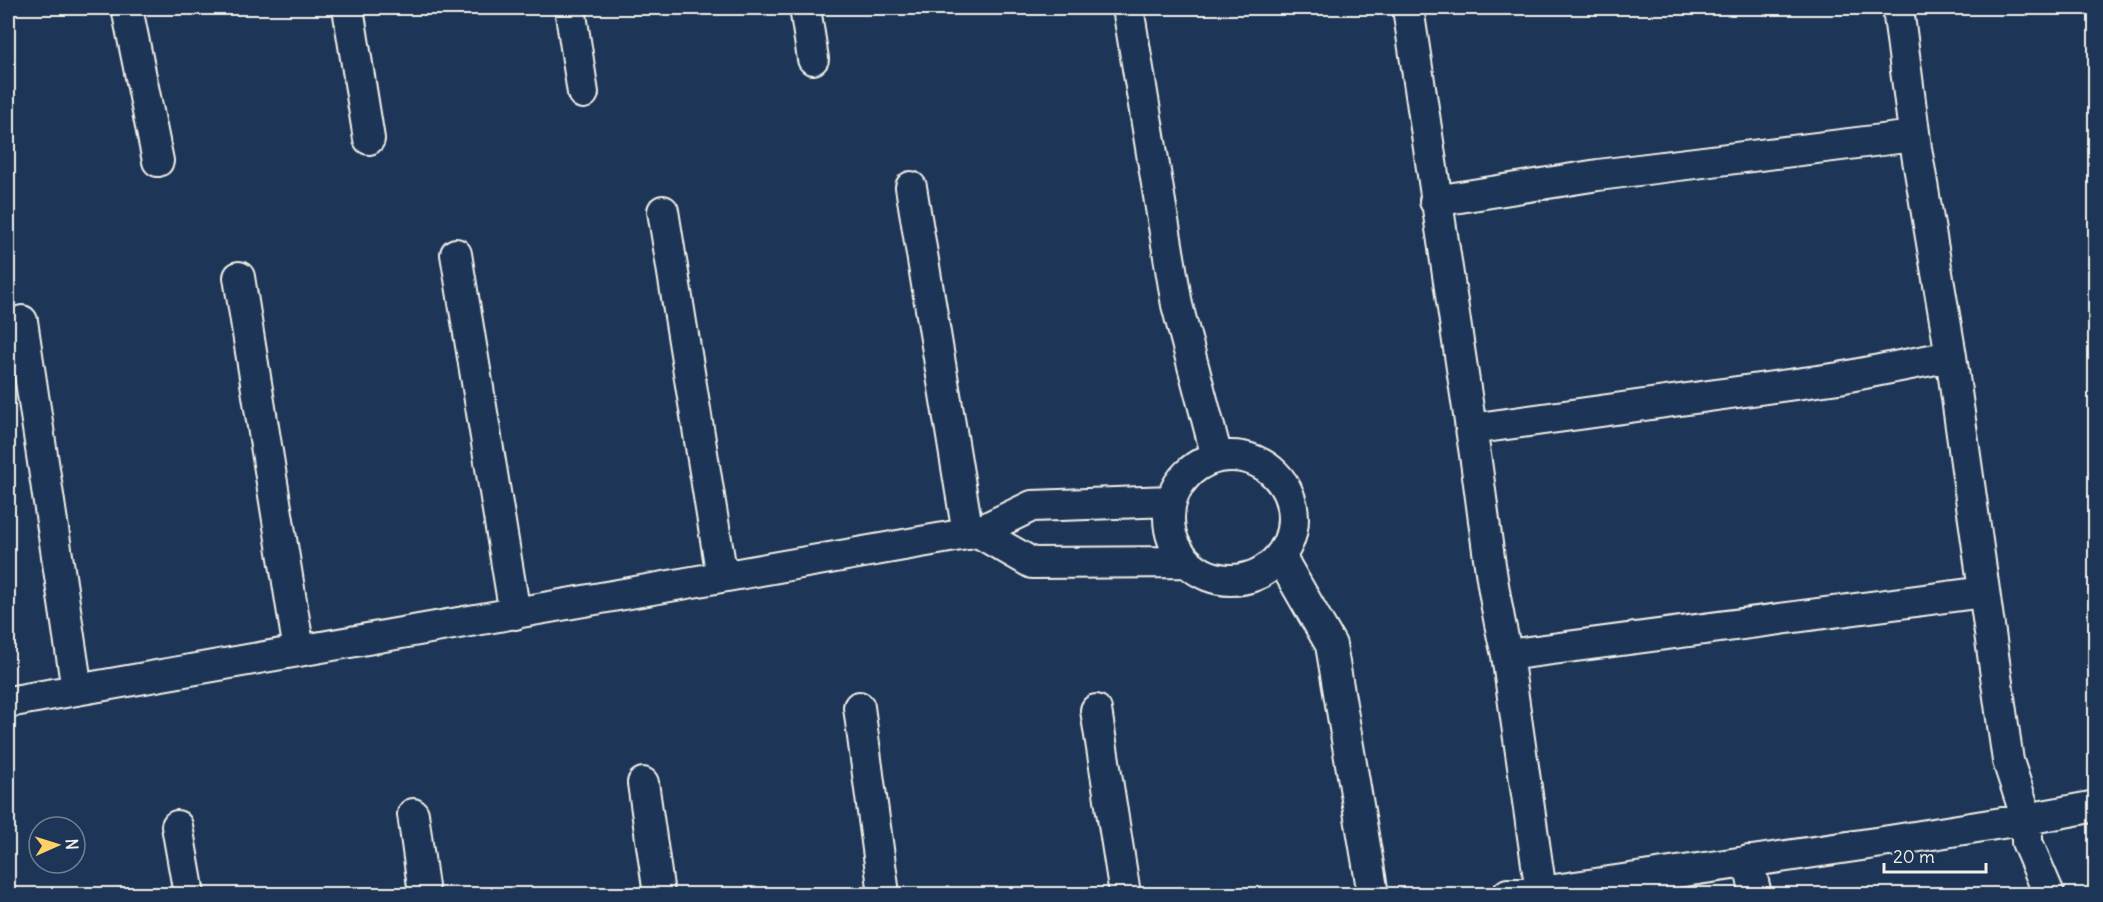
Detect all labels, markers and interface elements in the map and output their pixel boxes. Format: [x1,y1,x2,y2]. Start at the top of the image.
north arrow [27,815,87,875]
scale bar [1884,836,1986,874]
text: N [62,838,82,850]
text: 20 m [1893,845,1935,868]

